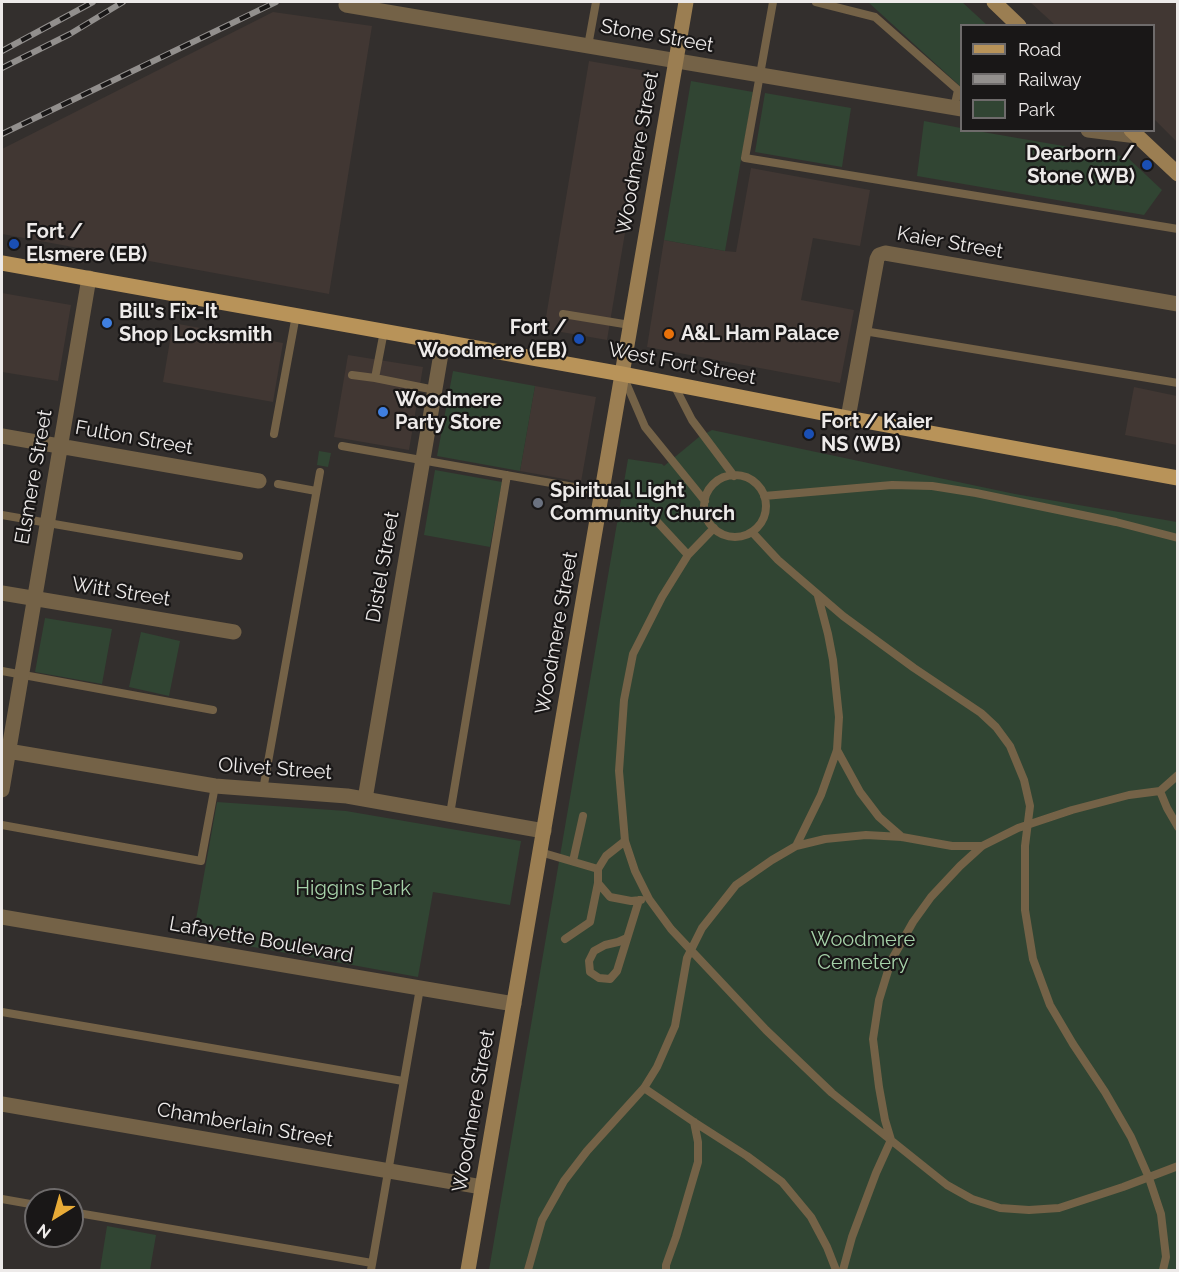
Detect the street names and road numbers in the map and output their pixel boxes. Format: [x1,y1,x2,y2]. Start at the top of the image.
street label: Stone Street [599,14,715,58]
street label: Woodmere Street [612,70,664,236]
street label: Kaier Street [895,222,1005,264]
street label: West Fort Street [606,338,758,390]
street label: Elsmere Street [10,408,58,546]
street label: Fulton Street [73,416,195,460]
street label: Distel Street [361,509,405,625]
street label: Woodmere Street [531,550,583,716]
street label: Witt Street [70,572,172,612]
street label: Olivet Street [217,753,333,785]
street label: Lafayette Boulevard [167,912,355,968]
street label: Woodmere Street [448,1028,500,1194]
street label: Chamberlain Street [155,1098,335,1152]

